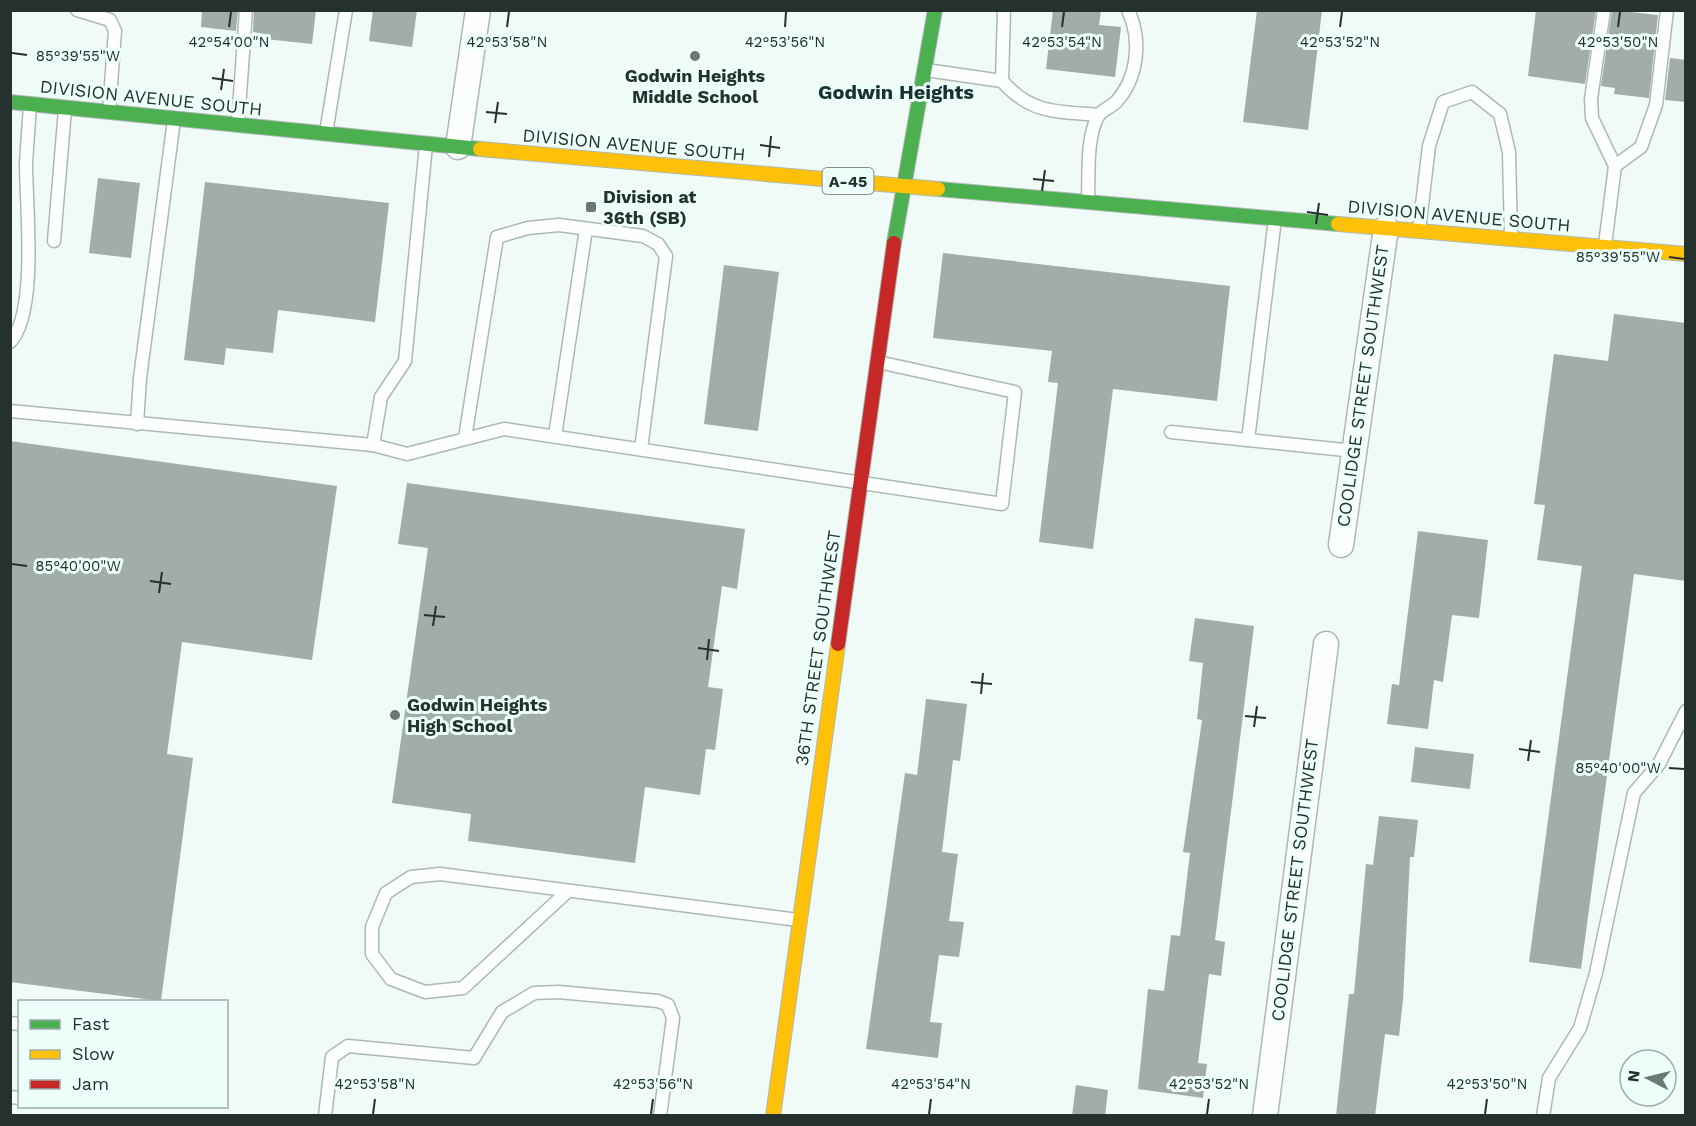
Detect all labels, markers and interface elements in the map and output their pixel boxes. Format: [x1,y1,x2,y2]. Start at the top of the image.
text: 42°54'00"N [188,33,270,51]
text: 42°53'58"N [467,33,547,51]
text: 42°53'56"N [745,33,825,51]
text: 42°53'54"N [1022,33,1102,51]
text: 42°53'52"N [1300,33,1380,51]
text: 42°53'50"N [1578,33,1658,51]
text: 85°39'55"W [36,47,120,65]
marker: Godwin Heights Middle School [688,49,702,63]
place label: Godwin Heights Middle School [625,65,766,107]
street label: DIVISION AVENUE SOUTH [39,75,263,120]
district label: Godwin Heights [818,80,974,104]
street label: DIVISION AVENUE SOUTH [522,124,746,165]
road number: A-45 [822,168,874,194]
place label: Division at 36th (SB) [603,186,696,228]
street label: DIVISION AVENUE SOUTH [1347,195,1571,236]
marker: Division at 36th (SB) [584,200,598,214]
street label: COOLIDGE STREET SOUTHWEST [1332,243,1393,528]
text: 85°39'55"W [1576,248,1660,266]
street label: 36TH STREET SOUTHWEST [791,529,844,767]
text: 85°40'00"W [35,557,121,575]
place label: Godwin Heights High School [407,694,548,736]
marker: Godwin Heights High School [388,708,402,722]
street label: COOLIDGE STREET SOUTHWEST [1267,737,1322,1023]
text: 85°40'00"W [1575,759,1661,777]
legend [18,1000,228,1108]
text: Fast [72,1013,110,1034]
text: Slow [72,1043,115,1064]
north arrow [1618,1048,1678,1108]
text: N [1623,1069,1644,1083]
text: Jam [72,1073,109,1094]
text: 42°53'58"N [335,1075,415,1093]
text: 42°53'56"N [613,1075,693,1093]
text: 42°53'54"N [891,1075,971,1093]
text: 42°53'52"N [1169,1075,1249,1093]
text: 42°53'50"N [1447,1075,1527,1093]

